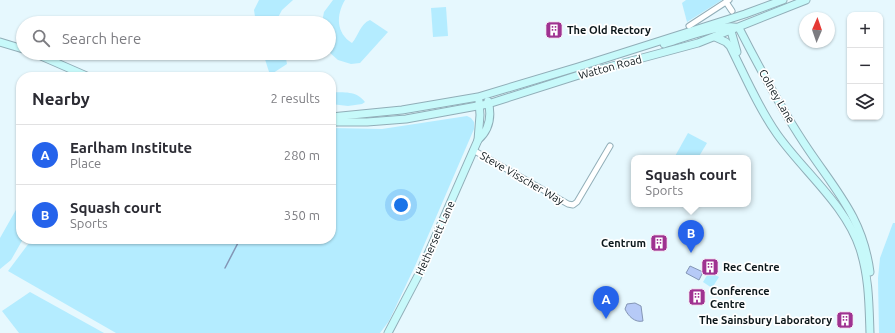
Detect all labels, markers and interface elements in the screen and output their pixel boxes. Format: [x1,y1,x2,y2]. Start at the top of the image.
north arrow [799,12,835,48]
map controls [847,12,883,120]
button: + [847,12,883,48]
search box [16,16,336,60]
building icon: The Old Rectory [544,20,564,40]
place label: The Old Rectory [567,24,651,36]
icon: search [30,27,52,49]
text: Search here [62,30,141,47]
button: − [847,48,883,84]
street label: Watton Road [577,53,643,81]
street label: Colney Lane [757,67,797,125]
button: layers [847,84,883,120]
text: Nearby [32,89,90,108]
text: 2 results [270,91,320,105]
text: Earlham Institute [70,139,192,156]
text: A [40,148,50,162]
text: 280 m [284,148,320,162]
street label: Steve Visscher Way [478,149,567,207]
popup [631,155,751,207]
text: Place [70,156,101,170]
text: Squash court [645,166,737,183]
text: Sports [645,183,683,197]
your location [391,195,411,215]
text: Squash court [70,199,161,216]
street label: Hethersett Lane [413,199,457,277]
text: B [41,208,49,222]
text: 350 m [284,208,320,222]
text: Sports [70,216,108,230]
pin: B [678,220,704,253]
building icon: Centrum [649,233,669,253]
place label: Centrum [601,237,646,249]
building icon: Rec Centre [700,257,720,277]
place label: Rec Centre [723,261,780,273]
place label: Conference Centre [710,285,770,310]
pin: A [593,286,619,319]
building icon: Conference Centre [687,287,707,307]
building icon: The Sainsbury Laboratory [835,310,855,330]
place label: The Sainsbury Laboratory [699,314,832,326]

